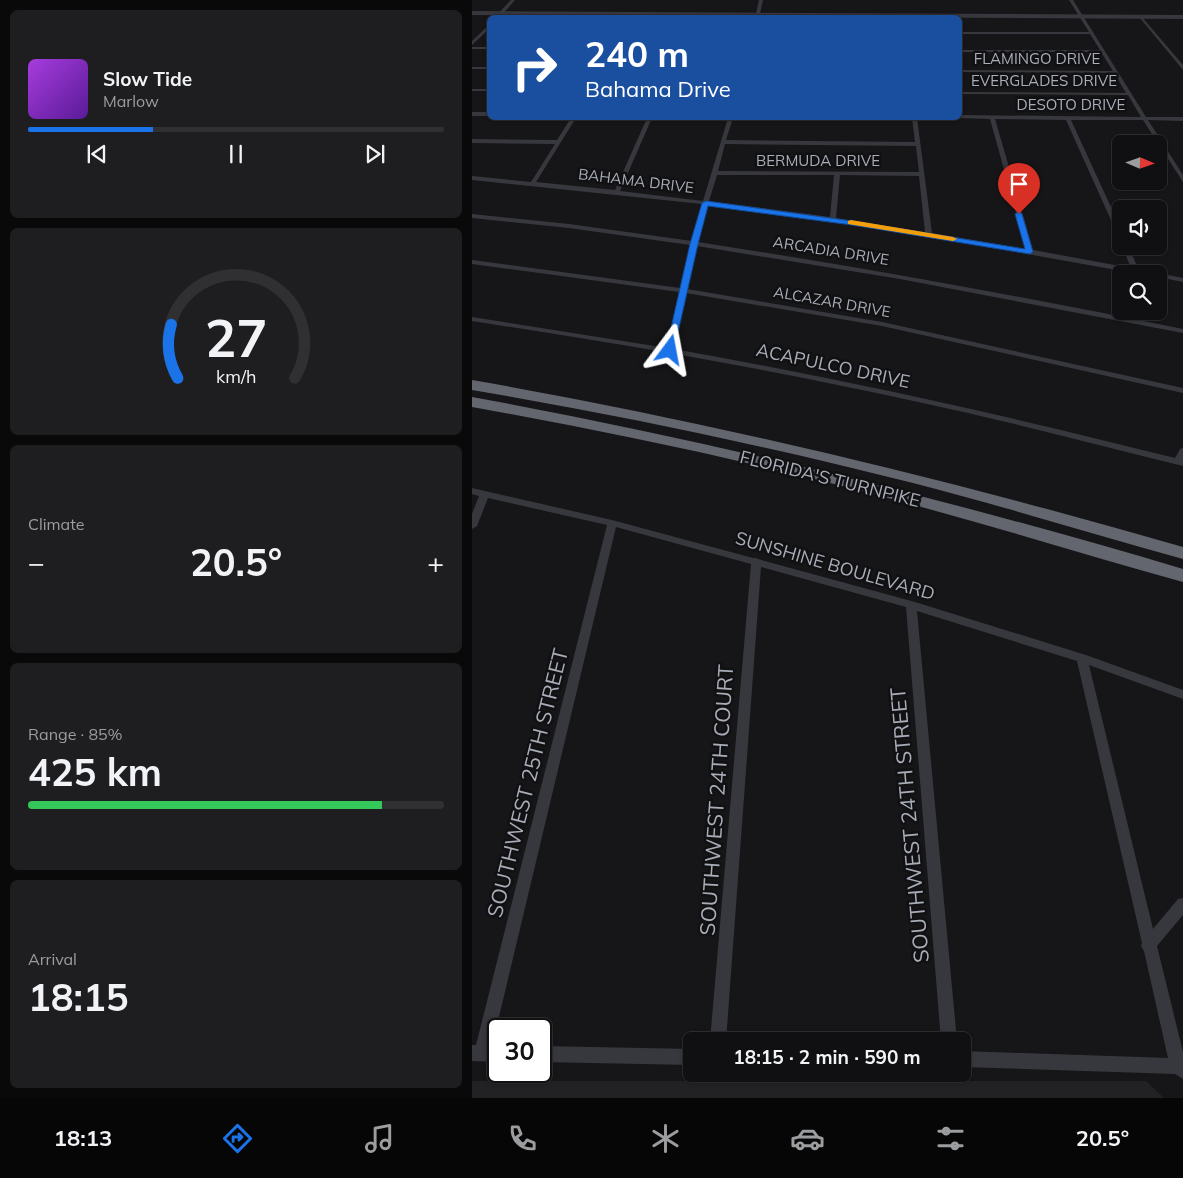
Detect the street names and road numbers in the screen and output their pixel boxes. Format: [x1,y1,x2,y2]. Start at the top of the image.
street label: FLAMINGO DRIVE [974,49,1100,68]
street label: EVERGLADES DRIVE [971,71,1117,90]
street label: DESOTO DRIVE [1017,95,1126,114]
street label: BERMUDA DRIVE [756,151,880,170]
street label: BAHAMA DRIVE [577,164,695,197]
street label: ARCADIA DRIVE [772,232,891,269]
street label: ALCAZAR DRIVE [772,282,892,321]
street label: ACAPULCO DRIVE [754,338,912,393]
street label: FLORIDA'S TURNPIKE [738,445,923,512]
street label: SUNSHINE BOULEVARD [733,526,938,605]
street label: SOUTHWEST 25TH STREET [481,645,573,920]
street label: SOUTHWEST 24TH COURT [694,663,738,936]
street label: SOUTHWEST 24TH STREET [884,686,934,964]

